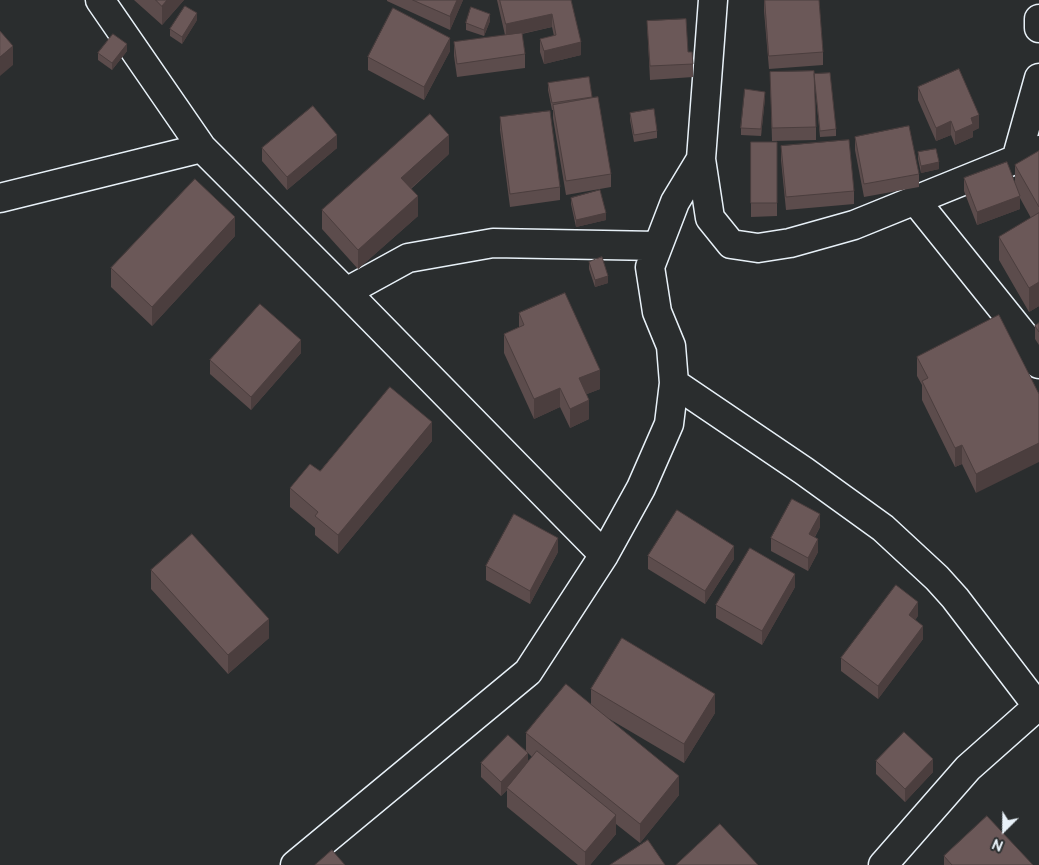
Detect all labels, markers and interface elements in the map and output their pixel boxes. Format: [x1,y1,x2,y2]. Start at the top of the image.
north arrow [979,805,1029,855]
text: N [990,834,1006,854]

